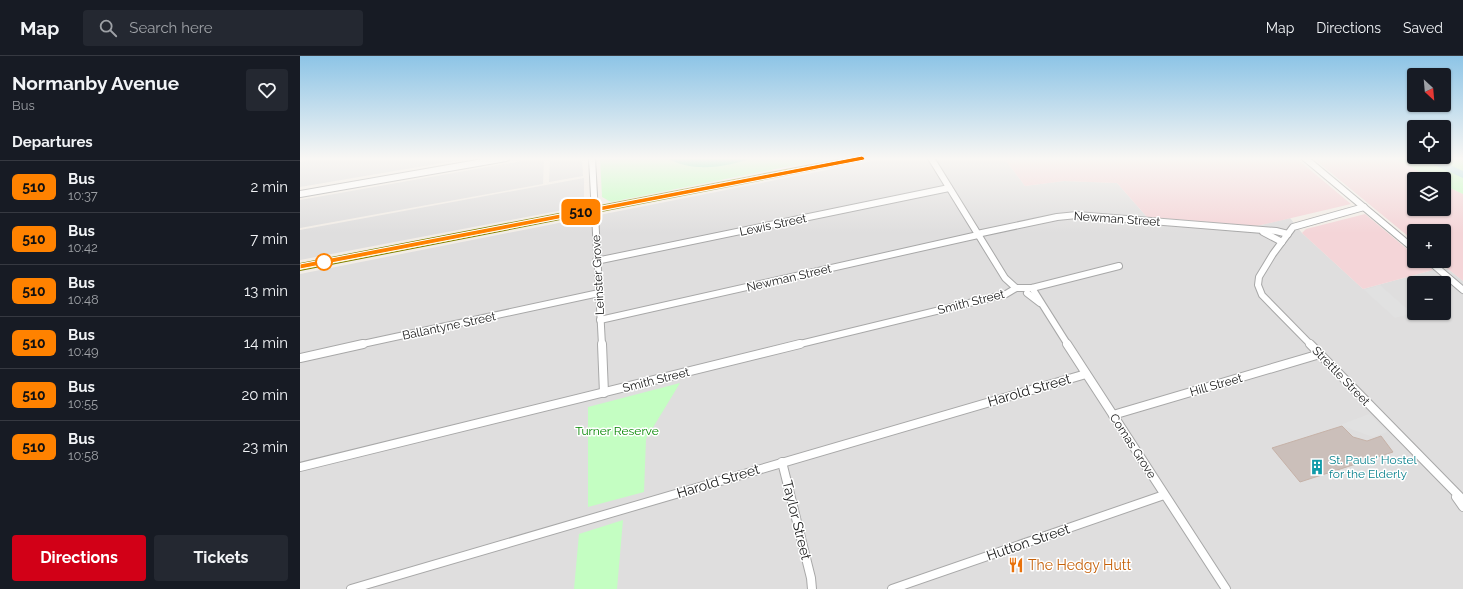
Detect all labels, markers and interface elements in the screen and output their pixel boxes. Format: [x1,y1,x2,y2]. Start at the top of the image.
search box [83,10,363,46]
text: Map [20,17,59,39]
icon: search [97,17,119,39]
text: Search here [129,19,213,37]
text: Map [1266,20,1294,36]
text: Directions [1316,20,1381,36]
text: Saved [1403,20,1443,36]
north arrow [1407,68,1451,112]
map controls [1407,68,1451,320]
button: heart [246,69,288,111]
text: Normanby Avenue [12,72,179,94]
text: Bus [12,98,35,113]
button: locate [1407,120,1451,164]
text: Departures [12,133,93,151]
text: Bus [68,170,95,188]
button: layers [1407,172,1451,216]
text: 2 min [251,178,288,196]
text: 510 [22,179,46,195]
text: 10:37 [68,188,98,203]
line badge: 510 [558,199,604,225]
text: 510 [569,204,593,220]
street label: Newman Street [1073,209,1161,229]
street label: Lewis Street [738,211,808,239]
text: Bus [68,222,95,240]
button: + [1407,224,1451,268]
text: 7 min [250,230,288,248]
text: 510 [22,231,46,247]
street label: Leinster Grove [589,235,607,315]
text: 10:42 [68,240,98,255]
unlabelled marker [315,253,333,271]
street label: Newman Street [745,261,833,295]
text: Bus [68,274,95,292]
button: − [1407,276,1451,320]
text: 13 min [244,282,288,300]
text: 510 [22,283,46,299]
street label: Smith Street [936,287,1006,317]
text: 10:48 [68,292,99,307]
street label: Ballantyne Street [401,309,497,343]
text: Bus [68,326,95,344]
text: 14 min [244,334,288,352]
text: 510 [22,335,46,351]
street label: Strettle Street [1309,343,1373,409]
text: 10:49 [68,344,99,359]
street label: Smith Street [621,365,691,395]
street label: Harold Street [986,370,1073,410]
street label: Hill Street [1188,371,1244,399]
text: Bus [68,378,95,396]
text: 20 min [241,386,288,404]
text: 510 [22,387,46,403]
text: 10:55 [68,396,98,411]
street label: Comas Grove [1107,411,1159,481]
park label: Turner Reserve [575,424,659,438]
text: Bus [68,430,95,448]
text: 23 min [243,438,288,456]
text: 510 [22,439,46,455]
text: 10:58 [68,448,99,463]
place label: St. Pauls' Hostel for the Elderly [1329,453,1417,481]
building icon: St. Pauls' Hostel for the Elderly [1308,458,1326,476]
street label: Harold Street [675,461,762,501]
street label: Taylor Street [779,479,815,562]
street label: Hutton Street [984,520,1072,564]
button: Directions [12,535,146,581]
button: Tickets [154,535,288,581]
restaurant icon: The Hedgy Hutt [1007,556,1025,574]
place label: The Hedgy Hutt [1028,557,1131,573]

